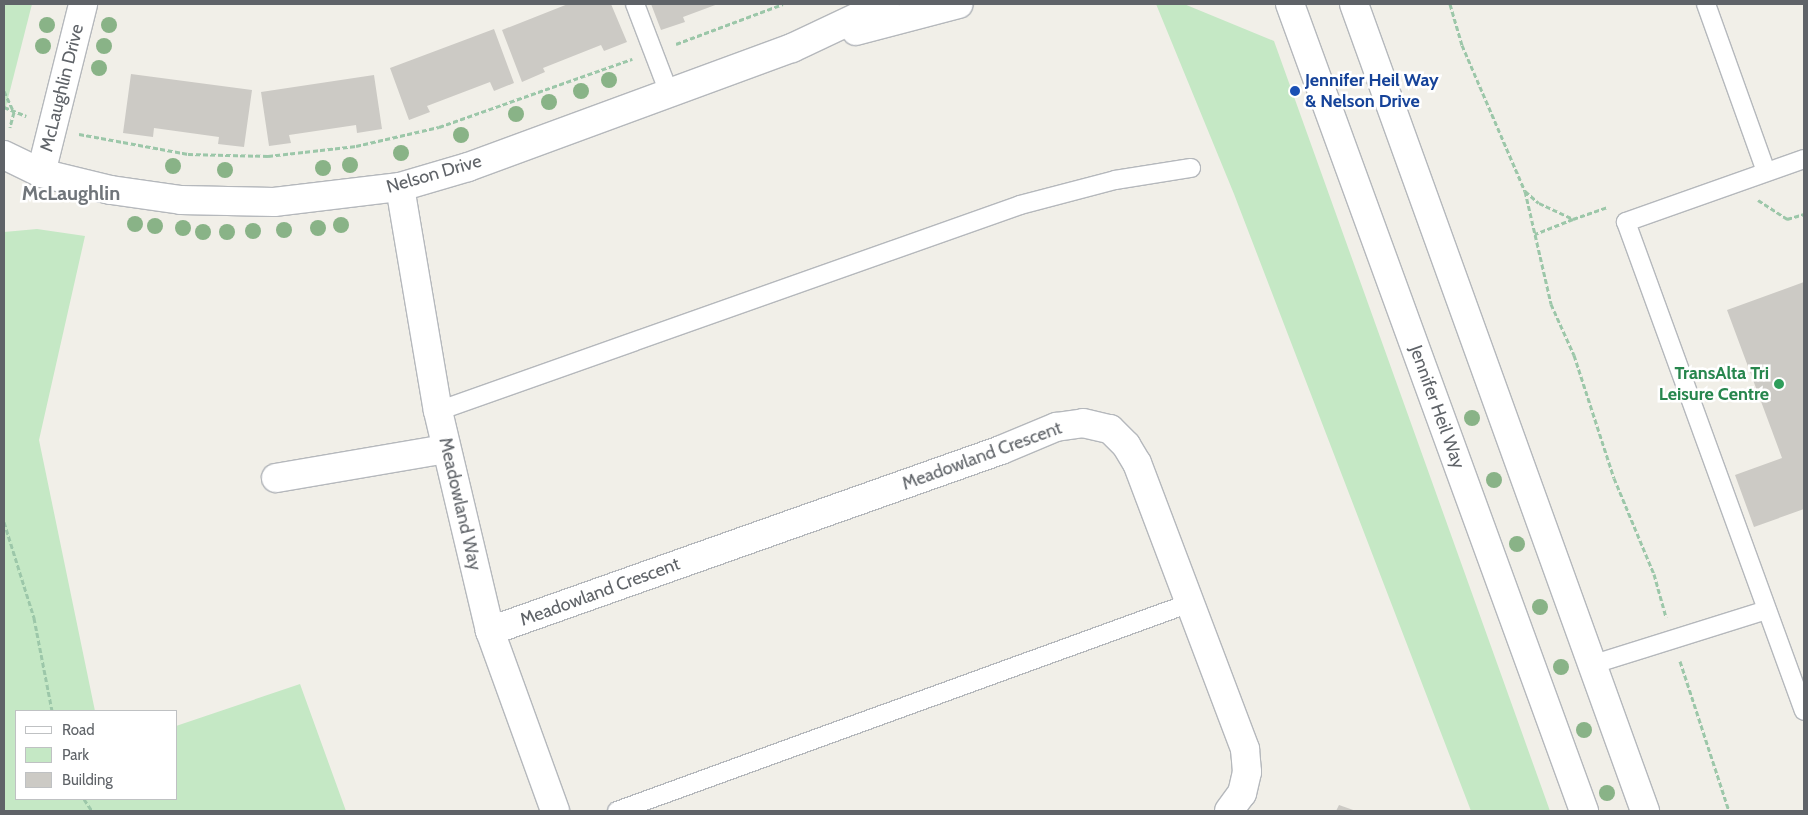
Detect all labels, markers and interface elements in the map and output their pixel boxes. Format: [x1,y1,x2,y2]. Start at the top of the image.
street label: McLaughlin Drive [36,22,88,154]
place label: Jennifer Heil Way & Nelson Drive [1305,70,1439,112]
marker: Jennifer Heil Way & Nelson Drive [1289,85,1301,97]
street label: Nelson Drive [384,150,484,198]
district label: McLaughlin [22,181,120,205]
street label: Jennifer Heil Way [1405,342,1469,472]
place label: TransAlta Tri Leisure Centre [1659,363,1769,406]
marker: TransAlta Tri Leisure Centre [1773,378,1785,390]
street label: Meadowland Crescent [899,417,1065,495]
street label: Meadowland Way [434,435,486,573]
street label: Meadowland Crescent [517,553,683,631]
legend [15,710,178,800]
text: Road [62,721,95,739]
text: Park [62,746,89,764]
text: Building [62,771,113,789]

